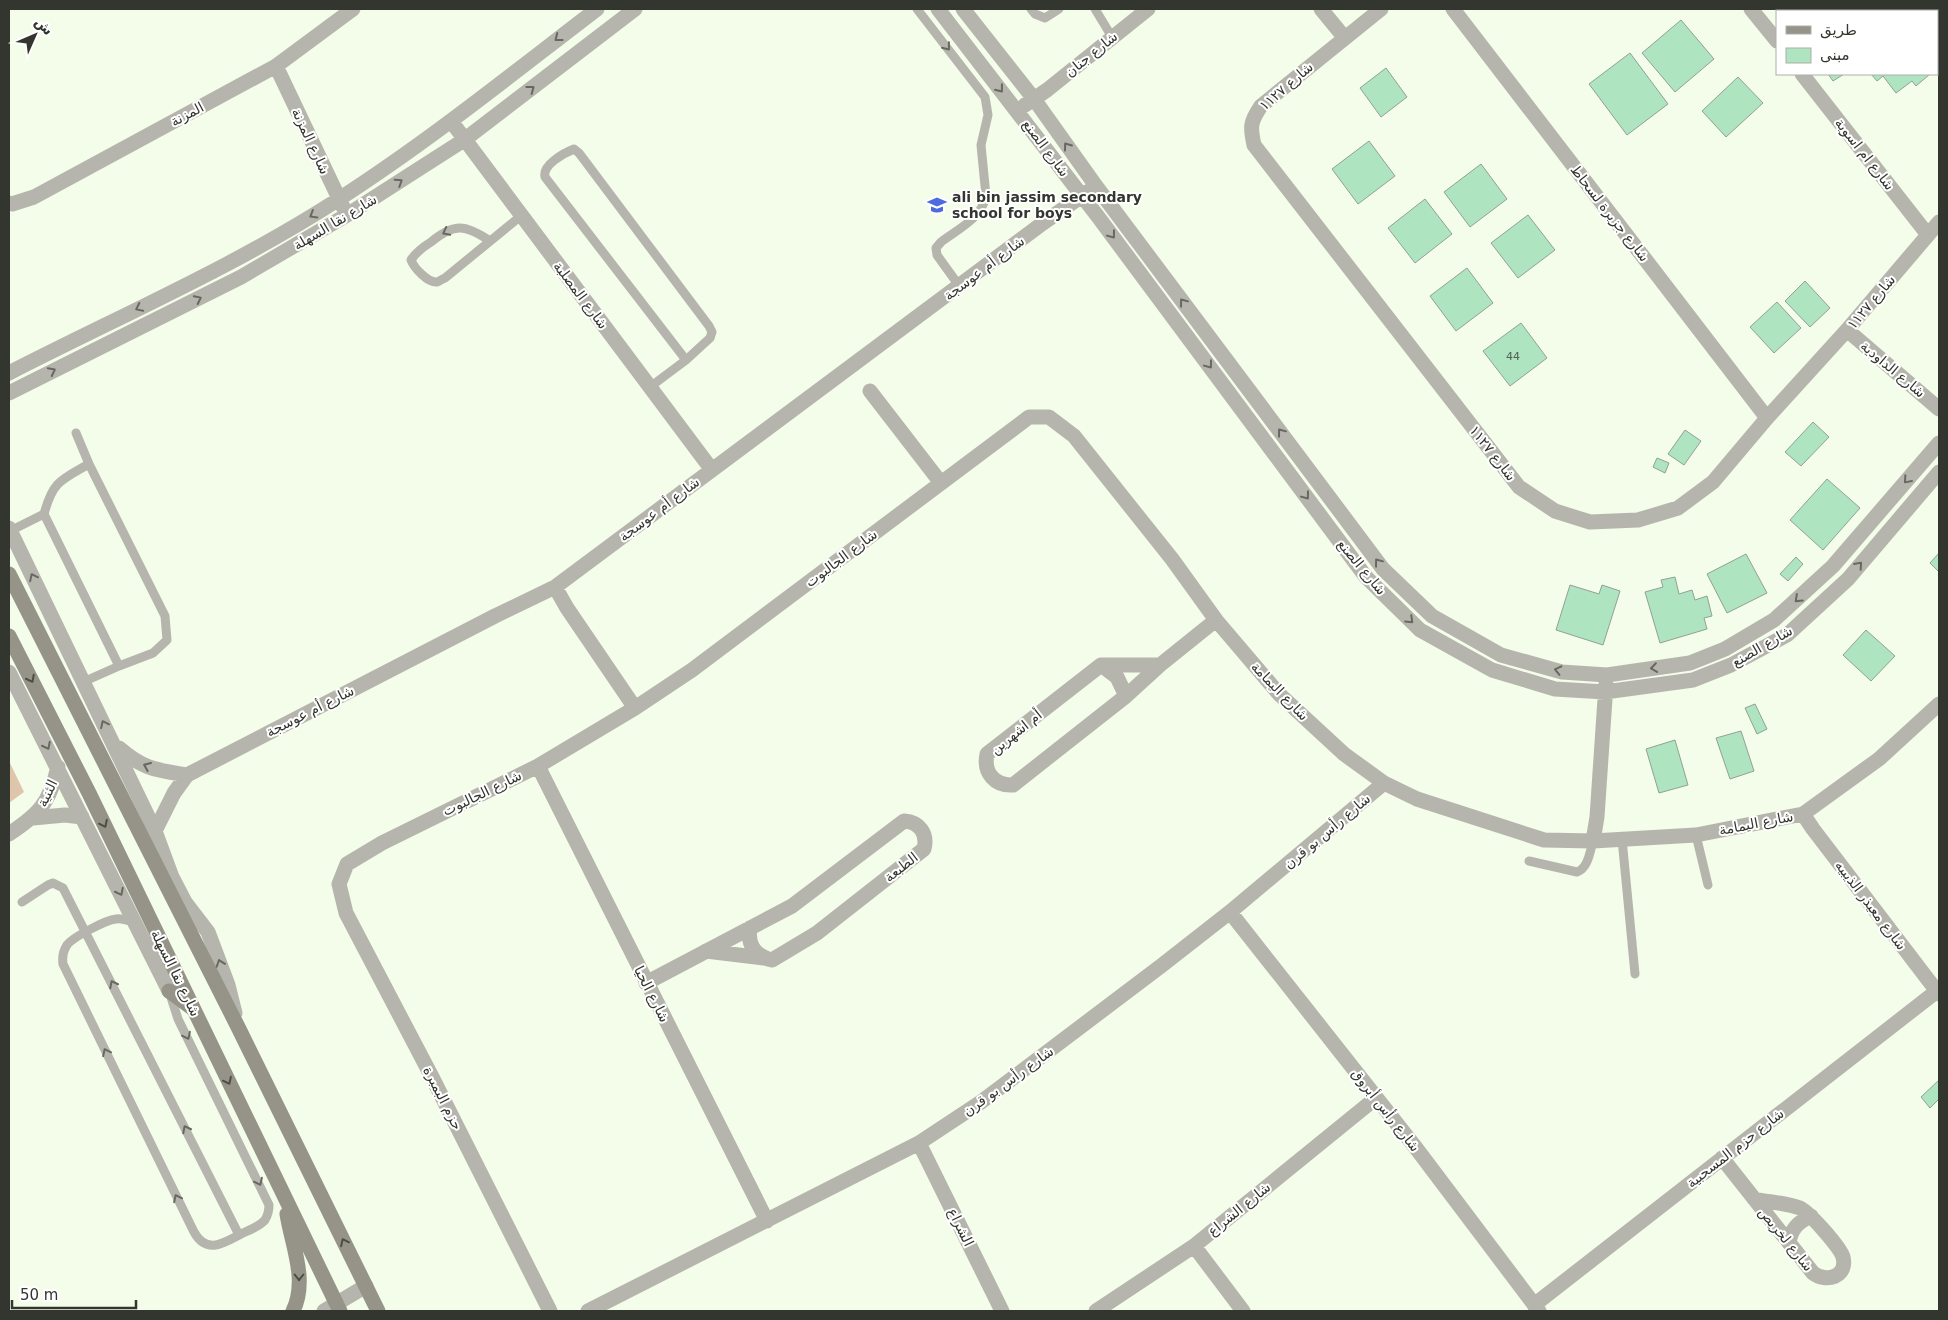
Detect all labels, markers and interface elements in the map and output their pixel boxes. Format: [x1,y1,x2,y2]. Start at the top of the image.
north arrow [10,10,60,60]
legend [1776,10,1938,75]
text: ش [32,13,57,38]
text: طريق [1820,21,1857,39]
street label: شارع جنان [1061,28,1121,81]
one-way arrow [555,33,564,41]
one-way arrow [942,41,950,50]
text: مبنى [1820,46,1850,64]
street label: شارع ١١٢٧ [1256,58,1317,114]
one-way arrow [995,83,1003,92]
one-way arrow [525,86,534,94]
street label: المزنة [168,99,207,130]
street label: شارع المزنة [288,105,333,177]
street label: شارع ام اسوية [1831,115,1898,194]
street label: شارع الصنع [1018,116,1073,180]
one-way arrow [1064,142,1073,152]
street label: شارع جزيرة لسحاط [1566,161,1653,265]
one-way arrow [393,179,402,188]
place label: ali bin jassim secondary school for boys [952,189,1142,221]
street label: شارع نقا السهلة [290,191,380,254]
school or university icon: ali bin jassim secondary school for boys [926,194,948,216]
one-way arrow [309,208,318,218]
one-way arrow [442,226,451,236]
one-way arrow [1106,229,1115,239]
street label: شارع أم عوسجة [940,232,1028,304]
street label: شارع المصلبة [550,258,612,332]
street label: شارع ١١٢٧ [1844,272,1899,333]
one-way arrow [193,295,202,305]
one-way arrow [1180,298,1189,308]
one-way arrow [135,302,144,312]
street label: شارع الداودية [1857,337,1929,401]
house number: 44 [1506,350,1520,363]
one-way arrow [1203,360,1212,369]
one-way arrow [47,367,56,377]
street label: شارع ١١٢٧ [1466,422,1520,484]
one-way arrow [1278,429,1286,438]
street label: شارع أم عوسجة [615,473,703,545]
one-way arrow [1904,474,1913,483]
one-way arrow [1300,490,1309,500]
street label: شارع الجالبوت [802,526,881,591]
street label: شارع الصنع [1333,536,1390,599]
one-way arrow [1375,558,1384,568]
one-way arrow [1854,562,1862,571]
one-way arrow [29,574,39,583]
one-way arrow [1794,593,1803,602]
one-way arrow [1405,614,1414,623]
street label: شارع الصنع [1729,622,1796,671]
street label: شارع اليمامة [1247,658,1312,724]
one-way arrow [1650,662,1658,673]
one-way arrow [1554,666,1563,676]
one-way arrow [25,674,35,683]
street label: شارع أم عوسجة [263,681,357,741]
street label: أم اشهرين [986,706,1046,758]
one-way arrow [100,720,110,729]
one-way arrow [41,741,51,750]
one-way arrow [143,762,152,773]
street label: شارع الجالبوت [440,767,525,820]
street label: الثنية [34,777,60,809]
street label: شارع رأس بو قرن [1280,789,1374,873]
street label: شارع اليمامة [1718,808,1795,839]
one-way arrow [98,819,108,828]
street label: الطبعة [881,849,921,885]
street label: شارع معيذر الذيبيه [1831,857,1910,954]
one-way arrow [114,887,124,896]
street label: شارع نقا السهلة [147,927,204,1019]
one-way arrow [216,960,226,968]
street label: شارع الحيا [630,963,673,1025]
one-way arrow [109,980,119,989]
one-way arrow [181,1031,191,1040]
street label: شارع رأس بو قرن [959,1042,1057,1120]
one-way arrow [102,1048,112,1057]
street label: حزم البمبرة [419,1064,466,1133]
street label: شارع رأس أبروق [1348,1065,1424,1155]
one-way arrow [222,1075,232,1084]
street label: شارع حزم المسحبية [1683,1105,1787,1192]
one-way arrow [182,1125,192,1134]
one-way arrow [253,1177,263,1186]
street label: شارع الشراع [1204,1179,1274,1240]
one-way arrow [173,1194,183,1203]
street label: شارع لخريص [1755,1204,1817,1275]
street label: الشراع [944,1205,977,1249]
one-way arrow [340,1238,350,1247]
one-way arrow [294,1274,304,1281]
scale bar [12,1278,136,1310]
text: 50 m [20,1286,58,1304]

